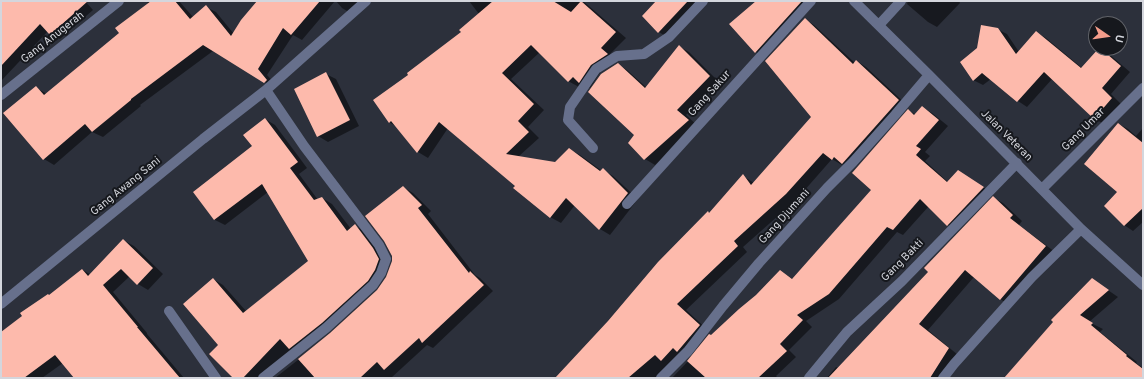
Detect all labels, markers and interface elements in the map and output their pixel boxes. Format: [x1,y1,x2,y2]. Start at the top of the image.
street label: Gang Anugerah [19,9,87,67]
north arrow [1088,16,1128,56]
text: U [1111,33,1126,44]
street label: Gang Sakur [686,68,734,120]
street label: Gang Umar [1060,106,1108,154]
street label: Jalan Veteran [977,107,1035,165]
street label: Gang Awang Sani [88,155,164,219]
street label: Gang Djumani [757,187,813,247]
street label: Gang Bakti [879,237,927,285]

